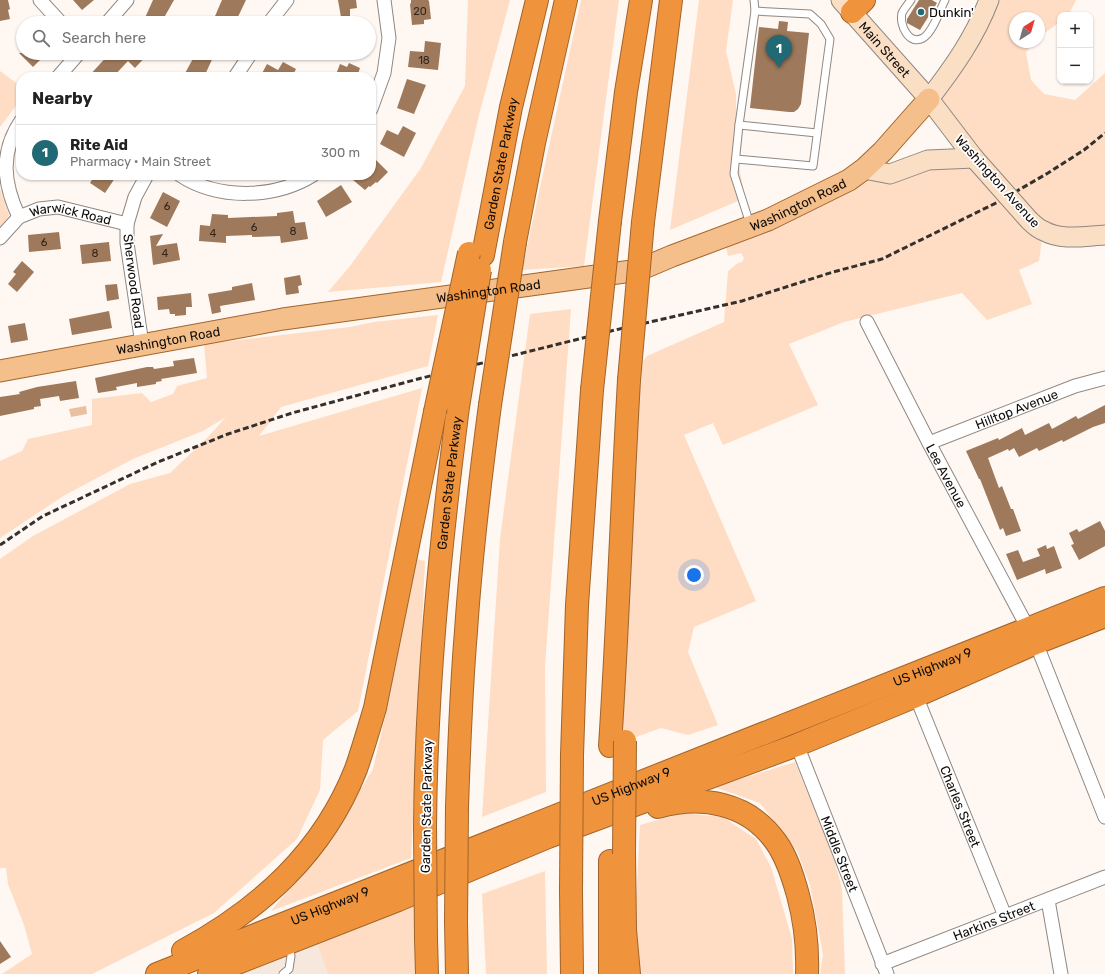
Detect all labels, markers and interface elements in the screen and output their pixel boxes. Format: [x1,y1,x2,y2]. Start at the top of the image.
house number: 20 [413,5,427,18]
place label: Dunkin' [929,5,974,20]
marker: Dunkin' [916,7,926,17]
north arrow [1009,12,1045,48]
map controls [1057,12,1093,84]
button: + [1057,12,1093,48]
search box [16,16,376,60]
street label: Main Street [856,19,913,81]
icon: search [30,27,52,49]
text: Search here [62,29,146,47]
pin: 1 [766,35,792,68]
button: − [1057,48,1093,84]
house number: 18 [418,54,430,67]
text: Nearby [32,88,93,108]
street label: Garden State Parkway [481,96,521,231]
street label: Washington Avenue [951,132,1043,231]
text: Rite Aid [70,136,128,154]
text: 1 [42,145,48,160]
text: 300 m [321,145,360,160]
text: Pharmacy · Main Street [70,154,211,169]
street label: Washington Road [748,176,849,234]
street label: Warwick Road [27,200,113,228]
house number: 6 [164,200,171,213]
house number: 6 [251,221,258,234]
house number: 8 [290,225,297,238]
house number: 4 [210,227,217,240]
street label: Sherwood Road [120,233,147,329]
house number: 6 [41,236,48,249]
house number: 8 [92,247,99,260]
house number: 4 [162,247,169,260]
street label: Washington Road [435,277,542,306]
street label: Washington Road [115,324,221,357]
street label: Hilltop Avenue [973,386,1060,432]
street label: Garden State Parkway [434,415,465,551]
street label: Lee Avenue [923,441,969,510]
your location [684,565,704,585]
street label: US Highway 9 [891,645,974,689]
street label: Garden State Parkway [418,739,435,873]
street label: US Highway 9 [590,764,673,809]
street label: Charles Street [937,764,983,849]
street label: Middle Street [818,814,861,894]
street label: US Highway 9 [289,883,372,928]
street label: Harkins Street [951,898,1037,944]

